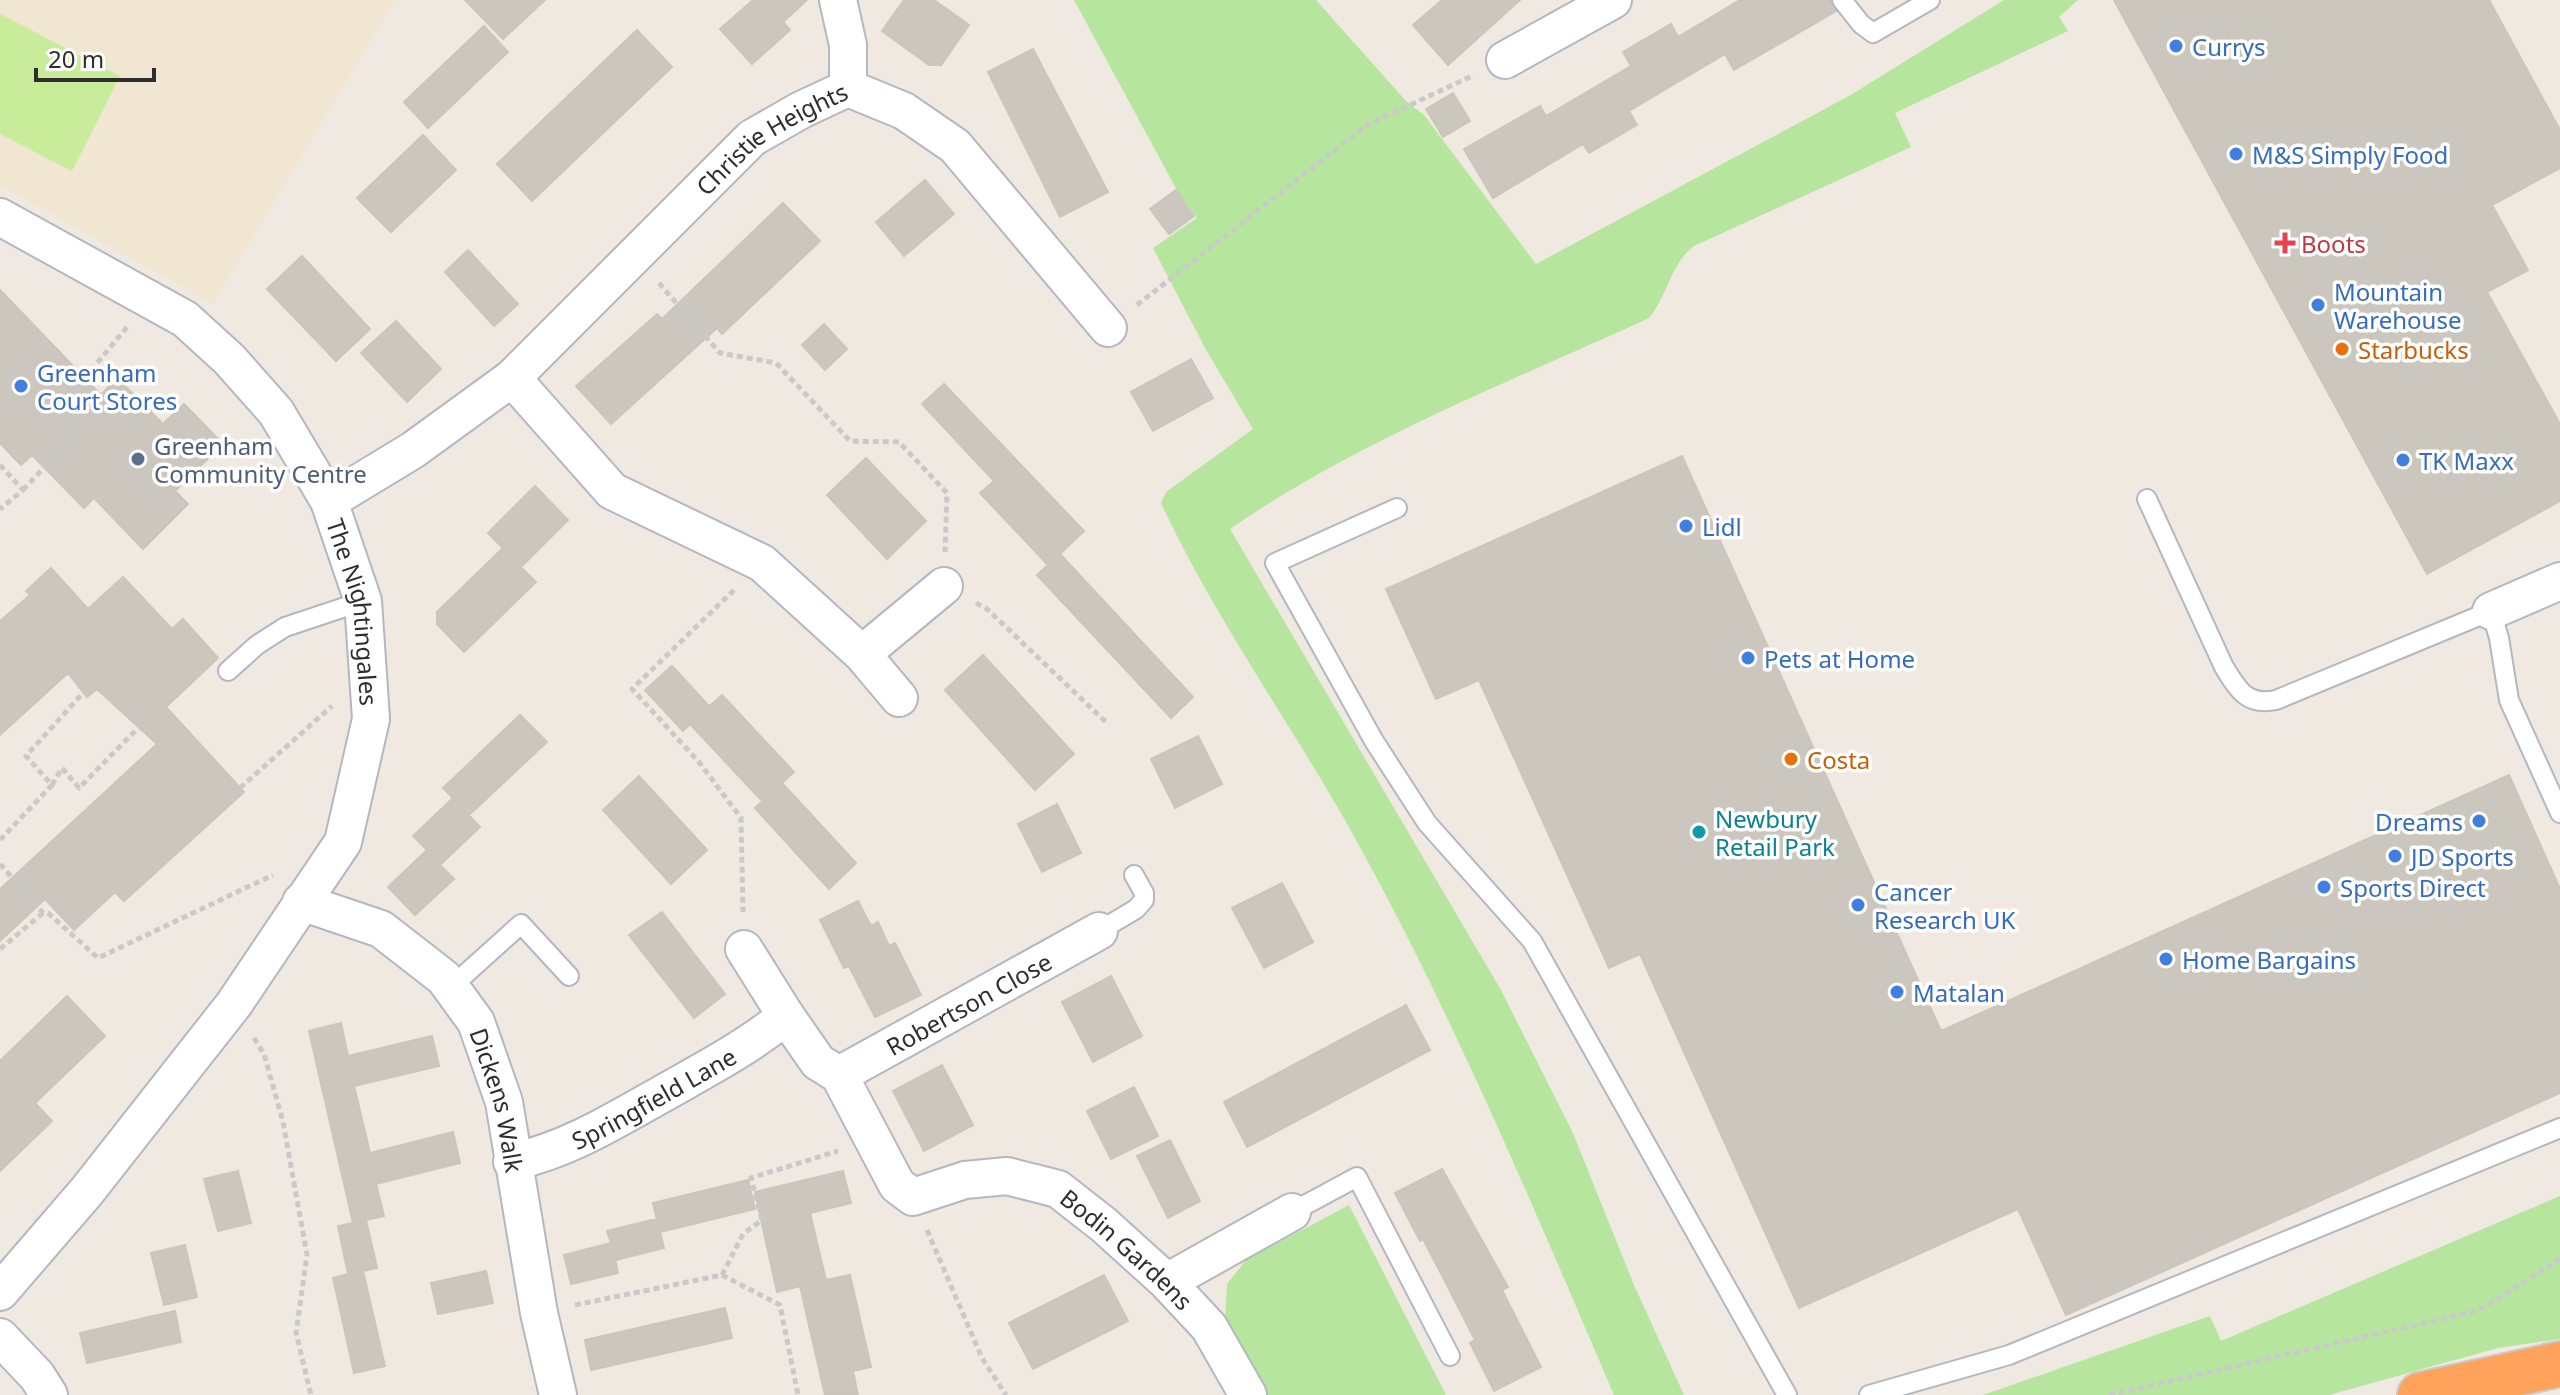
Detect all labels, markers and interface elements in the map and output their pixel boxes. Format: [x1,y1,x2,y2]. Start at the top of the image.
place label: Currys [2192,30,2266,63]
scale bar [36,32,154,82]
marker: Currys [2167,37,2185,55]
text: 20 m [48,42,104,75]
street label: Christie Heights [688,74,853,202]
place label: M&S Simply Food [2252,138,2448,171]
marker: M&S Simply Food [2227,145,2245,163]
place label: Boots [2301,227,2366,260]
marker: Boots [2276,234,2294,252]
place label: Mountain Warehouse [2334,275,2462,336]
marker: Mountain Warehouse [2309,296,2327,314]
place label: Starbucks [2358,333,2469,366]
marker: Starbucks [2333,340,2351,358]
place label: Greenham Court Stores [37,356,177,417]
marker: Greenham Court Stores [12,377,30,395]
place label: Greenham Community Centre [154,429,367,490]
place label: TK Maxx [2419,444,2514,477]
marker: Greenham Community Centre [129,450,147,468]
marker: TK Maxx [2394,451,2412,469]
place label: Lidl [1702,510,1742,543]
street label: The Nightingales [320,514,387,707]
marker: Lidl [1677,517,1695,535]
place label: Pets at Home [1764,642,1915,675]
marker: Pets at Home [1739,649,1757,667]
place label: Costa [1807,743,1870,776]
marker: Costa [1782,750,1800,768]
place label: Newbury Retail Park [1715,802,1835,863]
place label: Dreams [2375,805,2463,838]
marker: Dreams [2470,812,2488,830]
marker: Newbury Retail Park [1690,823,1708,841]
place label: JD Sports [2409,840,2514,873]
marker: JD Sports [2386,847,2404,865]
place label: Sports Direct [2340,871,2486,904]
place label: Cancer Research UK [1874,875,2016,936]
marker: Sports Direct [2315,878,2333,896]
marker: Cancer Research UK [1849,896,1867,914]
place label: Home Bargains [2182,943,2356,976]
street label: Robertson Close [880,944,1057,1062]
marker: Home Bargains [2157,950,2175,968]
place label: Matalan [1913,976,2005,1009]
marker: Matalan [1888,983,1906,1001]
street label: Dickens Walk [463,1023,532,1175]
street label: Springfield Lane [566,1039,742,1157]
street label: Bodin Gardens [1054,1181,1201,1316]

